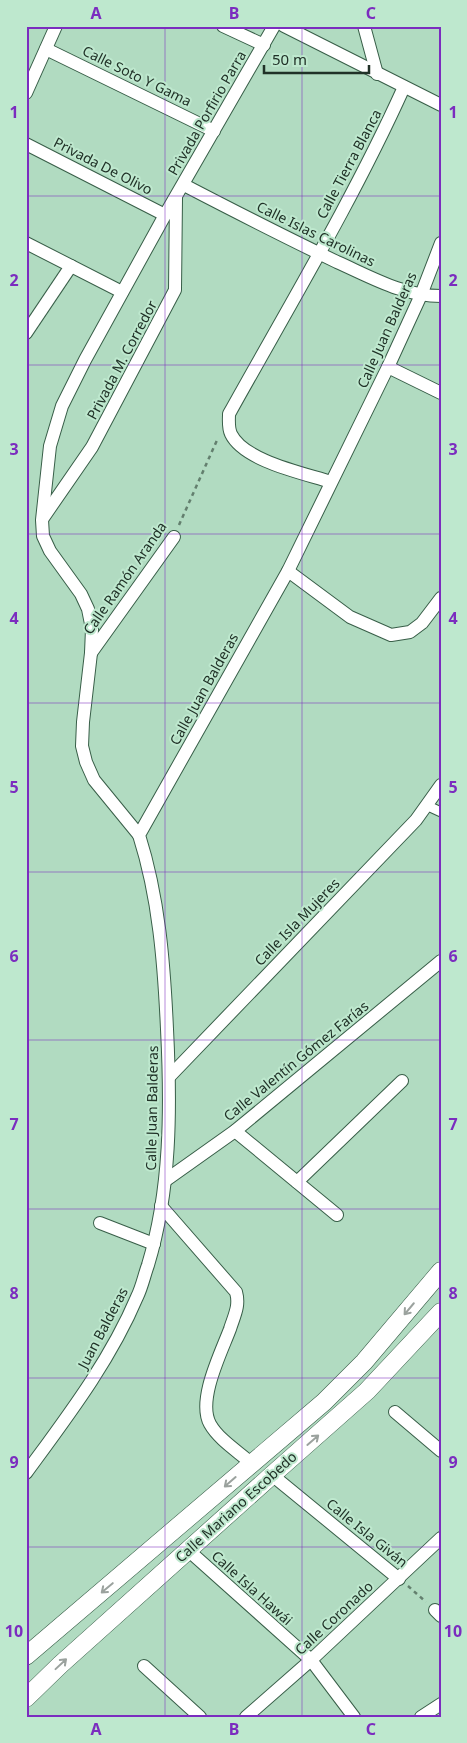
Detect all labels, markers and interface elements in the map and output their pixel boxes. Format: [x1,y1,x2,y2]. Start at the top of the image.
text: A [90,2,102,24]
text: B [229,2,239,24]
text: C [366,2,376,24]
street label: Calle Soto Y Gama [79,41,195,110]
scale bar [264,42,370,74]
street label: Privada Porfirio Parra [163,47,250,179]
text: 50 m [272,49,307,69]
text: 1 [9,101,19,123]
text: 1 [448,101,458,123]
street label: Calle Tierra Blanca [312,106,385,222]
street label: Privada De Olivo [51,132,156,199]
street label: Calle Islas Carolinas [254,197,379,271]
street label: Calle Juan Balderas [352,268,421,391]
text: 2 [9,269,19,291]
text: 2 [448,269,458,291]
street label: Privada M. Corredor [82,297,161,423]
text: 3 [9,438,19,460]
text: 3 [448,438,458,460]
street label: Calle Ramón Aranda [79,518,171,638]
text: 4 [9,607,19,629]
text: 4 [448,607,458,629]
street label: Calle Juan Balderas [165,629,242,748]
text: 5 [9,776,19,798]
text: 5 [448,776,458,798]
street label: Calle Isla Mujeres [250,873,344,970]
text: 6 [9,945,19,967]
text: 6 [448,945,458,967]
street label: Calle Valentín Gómez Farías [219,996,372,1125]
street label: Calle Juan Balderas [141,1045,162,1171]
text: 7 [9,1113,19,1135]
text: 7 [448,1113,458,1135]
text: 8 [9,1282,19,1304]
text: 8 [448,1282,458,1304]
street label: Juan Balderas [72,1283,132,1374]
one-way arrow [404,1302,415,1315]
one-way arrow [306,1434,319,1445]
street label: Calle Mariano Escobedo [171,1447,300,1566]
text: 9 [9,1451,19,1473]
text: 9 [448,1451,458,1473]
one-way arrow [224,1477,237,1488]
street label: Calle Isla Giván [323,1494,412,1571]
street label: Calle Isla Hawái [208,1546,297,1629]
street label: Calle Coronado [290,1576,377,1659]
one-way arrow [101,1583,114,1594]
text: 10 [5,1620,23,1642]
text: 10 [444,1620,462,1642]
one-way arrow [55,1658,67,1670]
text: A [90,1718,102,1740]
text: B [229,1718,239,1740]
text: C [366,1718,376,1740]

